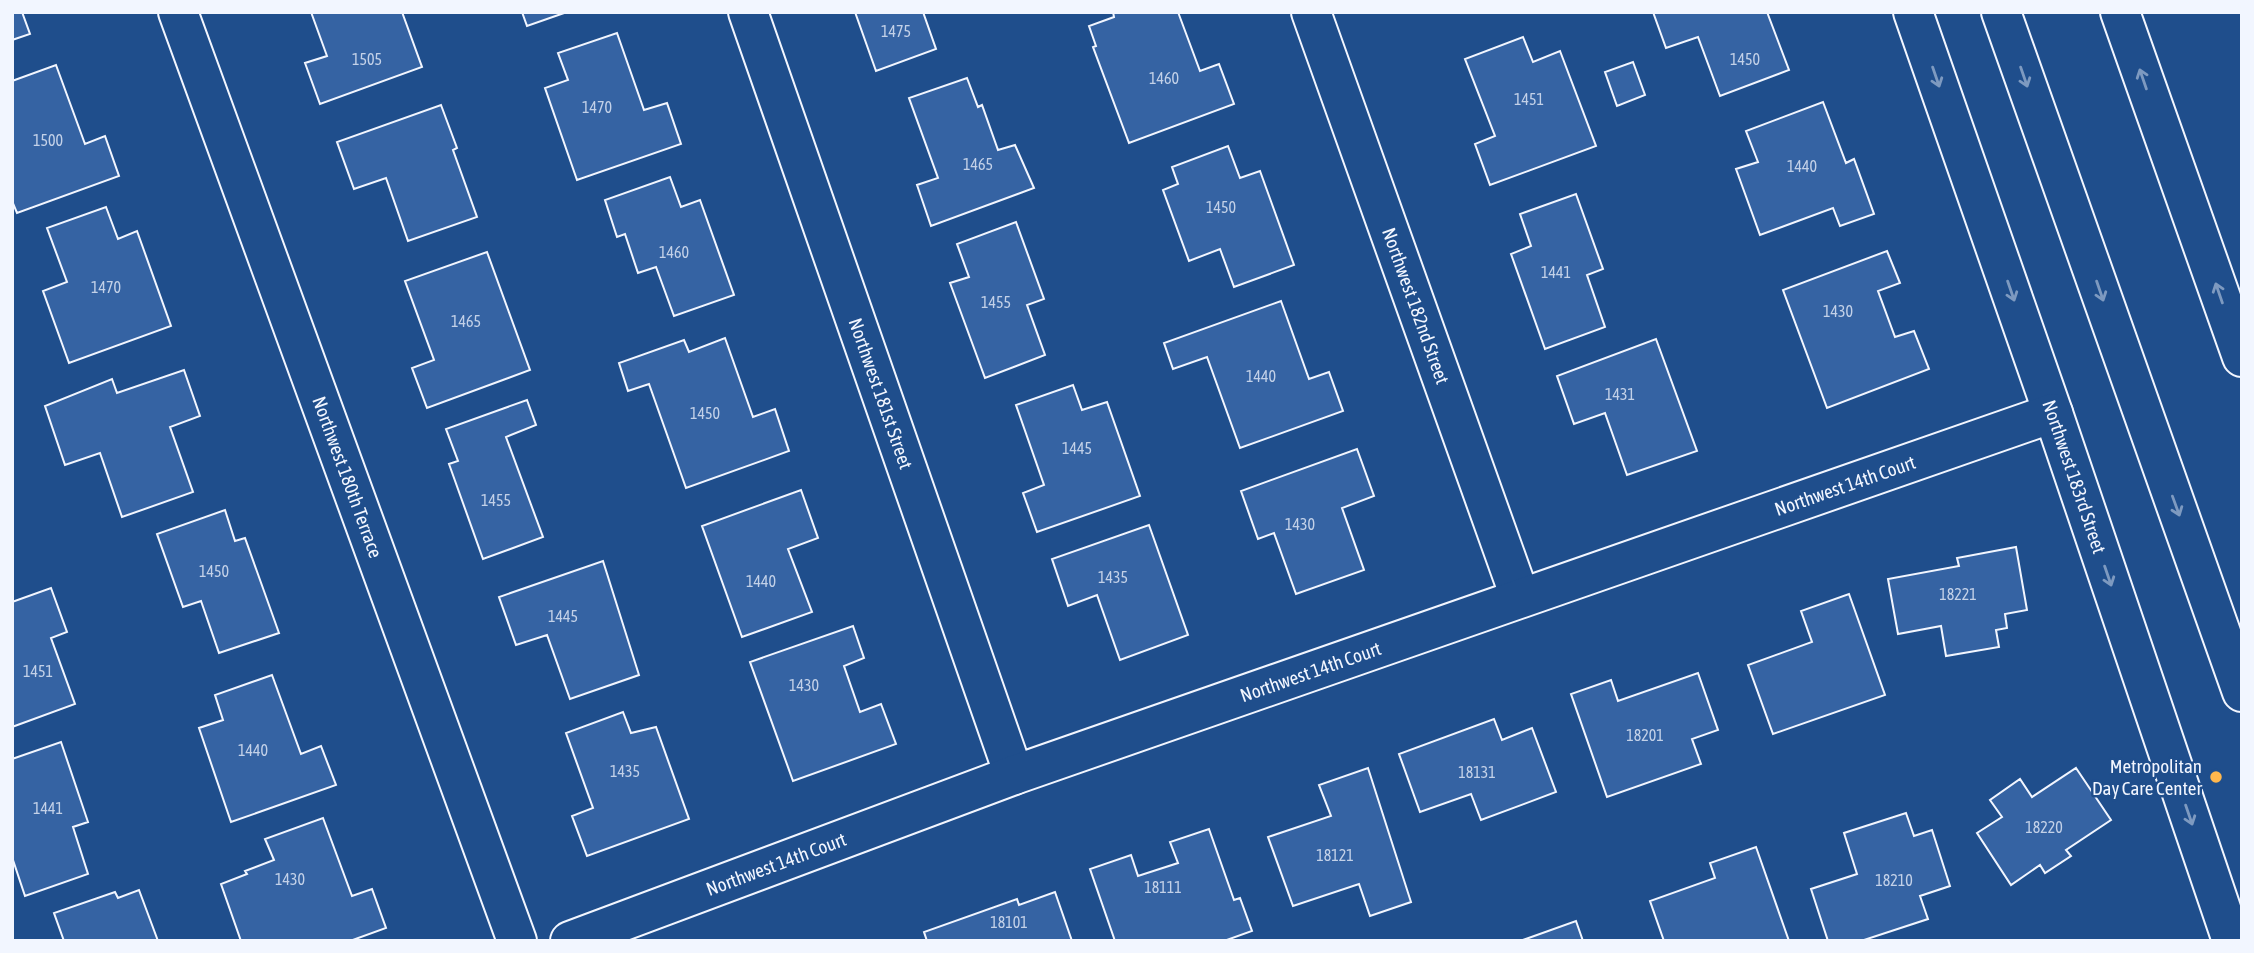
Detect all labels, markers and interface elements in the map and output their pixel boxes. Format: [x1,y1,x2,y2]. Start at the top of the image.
house number: 1475 [881,22,911,40]
house number: 1505 [352,50,382,68]
house number: 1450 [1730,50,1760,68]
one-way arrow [1931,65,1943,87]
one-way arrow [2019,65,2031,87]
one-way arrow [2136,68,2149,90]
house number: 1460 [1149,69,1179,87]
house number: 1451 [1514,90,1544,108]
house number: 1470 [582,98,612,116]
house number: 1500 [33,131,63,149]
house number: 1465 [963,155,993,173]
house number: 1440 [1787,157,1817,175]
house number: 1450 [1206,198,1236,216]
street label: Northwest 182nd Street [1378,225,1454,387]
house number: 1460 [659,243,689,261]
house number: 1441 [1541,263,1571,281]
house number: 1470 [91,278,121,296]
one-way arrow [2006,280,2018,302]
one-way arrow [2095,280,2107,302]
one-way arrow [2212,283,2224,305]
house number: 1455 [981,293,1011,311]
house number: 1430 [1823,302,1853,320]
house number: 1465 [451,312,481,330]
street label: Northwest 181st Street [845,315,917,472]
house number: 1440 [1246,367,1276,385]
house number: 1431 [1605,385,1635,403]
street label: Northwest 180th Terrace [308,393,387,561]
street label: Northwest 183rd Street [2038,397,2111,556]
house number: 1450 [690,404,720,422]
house number: 1445 [1062,439,1092,457]
street label: Northwest 14th Court [1772,451,1918,520]
house number: 1455 [481,491,511,509]
one-way arrow [2171,494,2183,516]
house number: 1430 [1285,515,1315,533]
house number: 1450 [199,562,229,580]
one-way arrow [2103,565,2116,587]
house number: 1435 [1098,568,1128,586]
house number: 1440 [746,572,776,590]
house number: 18221 [1939,585,1977,603]
house number: 1445 [548,607,578,625]
street label: Northwest 14th Court [1237,637,1384,706]
house number: 1451 [23,662,53,680]
house number: 1430 [789,676,819,694]
house number: 18201 [1626,726,1664,744]
house number: 1440 [238,741,268,759]
place label: Metropolitan Day Care Center [2092,755,2202,799]
house number: 1435 [610,762,640,780]
house number: 18131 [1458,763,1496,781]
marker: Metropolitan Day Care Center [2208,769,2224,785]
house number: 1441 [33,799,63,817]
one-way arrow [2183,804,2196,826]
house number: 18220 [2025,818,2063,836]
street label: Northwest 14th Court [703,828,849,900]
house number: 18121 [1316,846,1354,864]
house number: 1430 [275,870,305,888]
house number: 18210 [1875,871,1913,889]
house number: 18111 [1144,878,1182,896]
house number: 18101 [990,913,1028,931]

